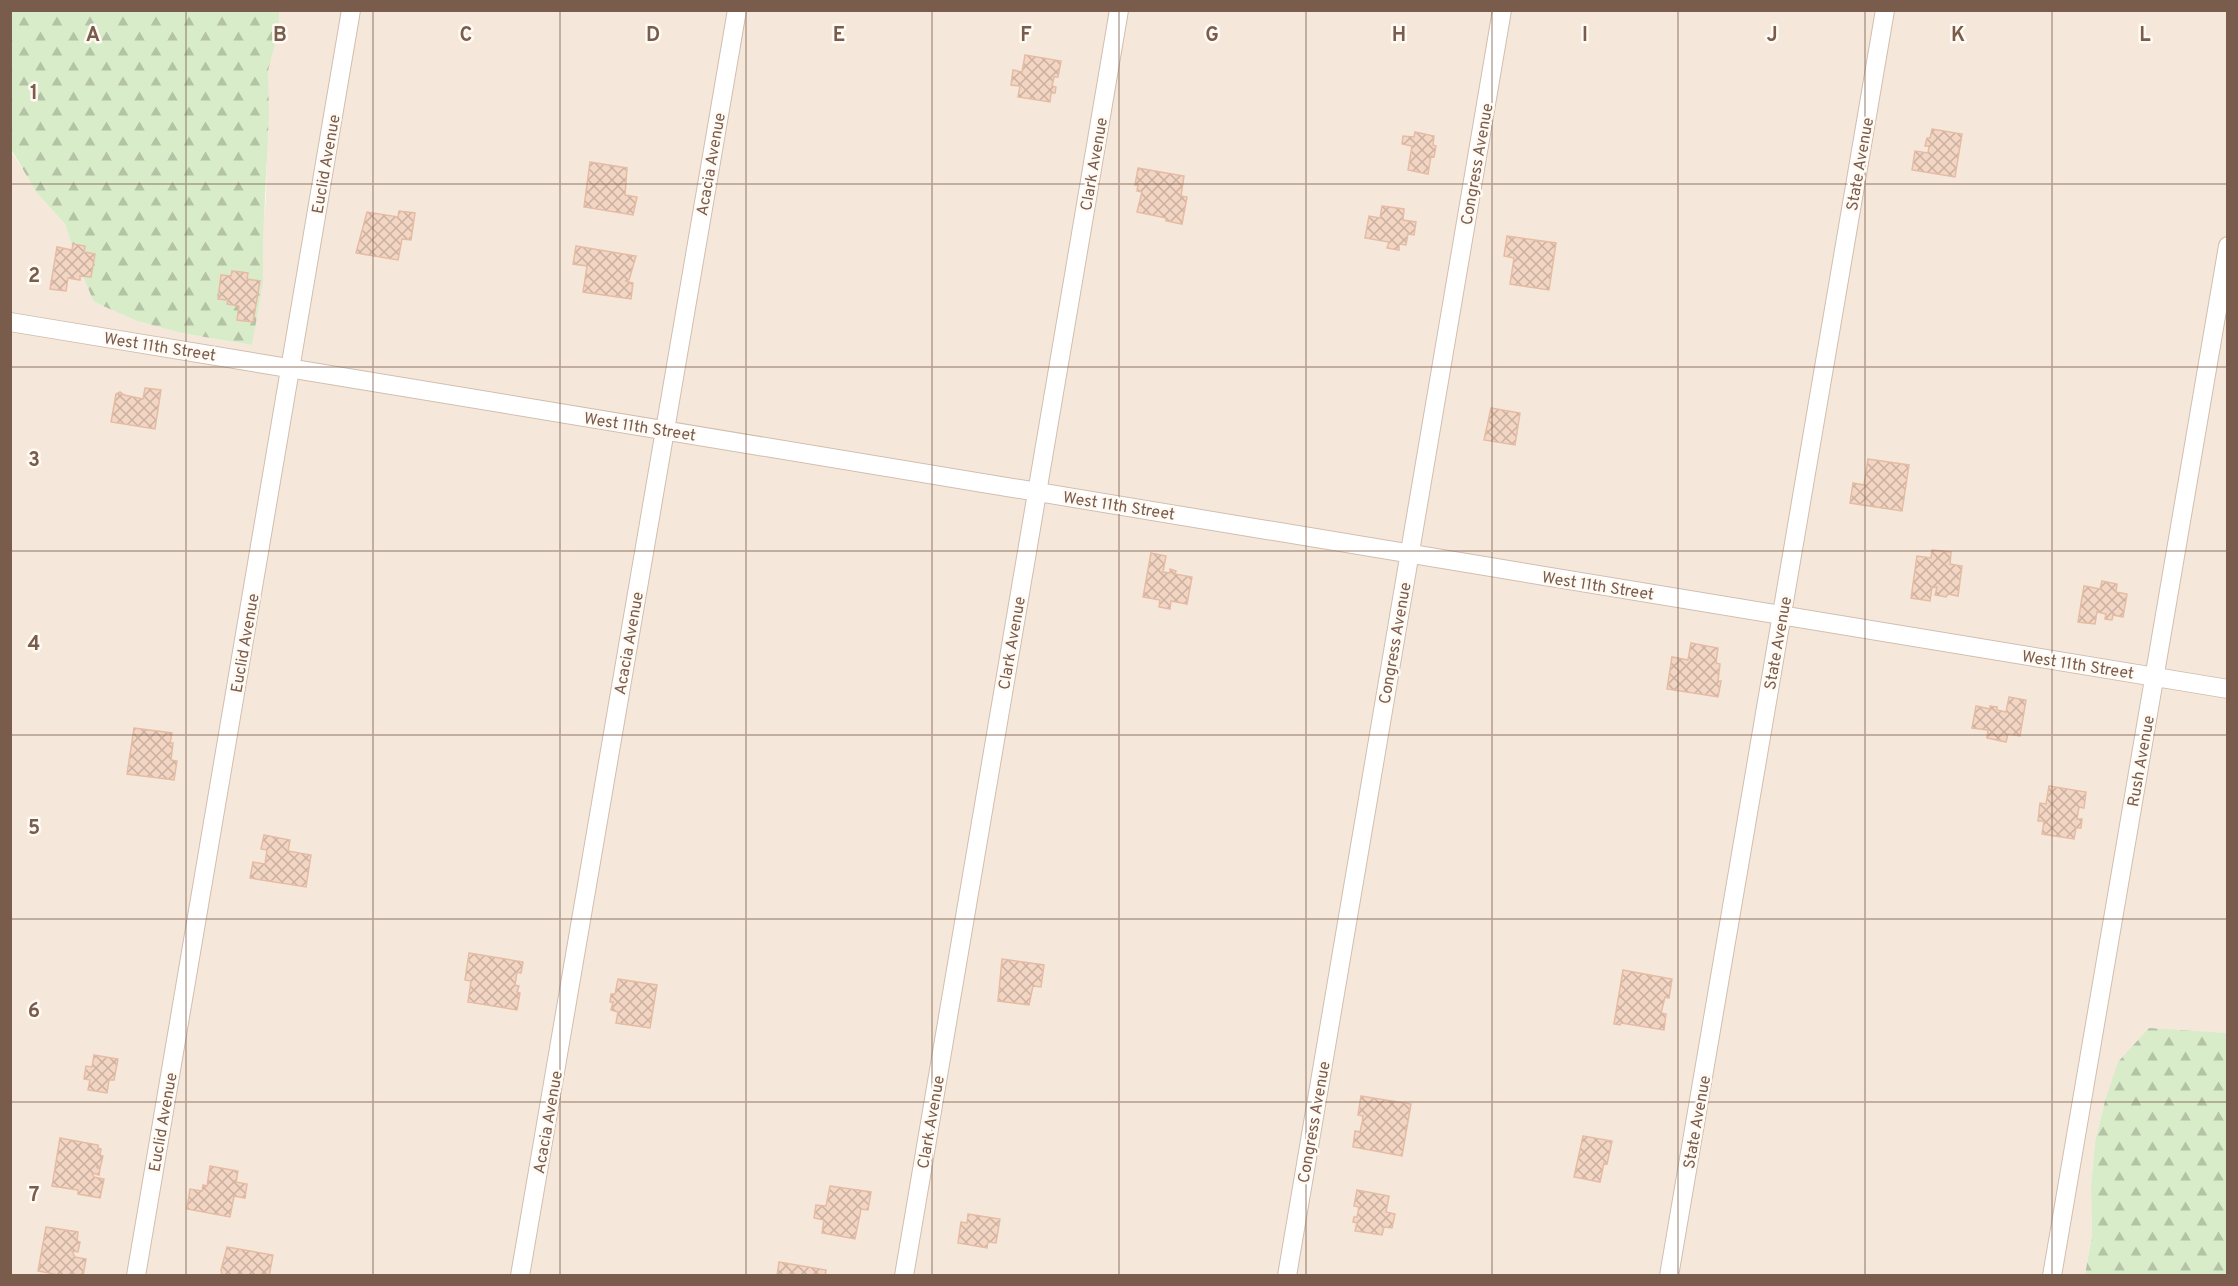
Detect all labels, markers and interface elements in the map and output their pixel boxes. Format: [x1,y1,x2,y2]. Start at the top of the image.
text: A [86,23,100,49]
text: B [273,23,287,49]
text: C [460,23,472,49]
text: D [646,23,660,49]
text: E [833,23,845,49]
text: F [1020,23,1032,49]
text: G [1205,23,1219,49]
text: H [1392,23,1406,49]
text: I [1582,23,1588,49]
text: J [1766,23,1778,49]
text: K [1951,23,1965,49]
text: L [2139,23,2151,49]
text: 1 [30,81,38,107]
street label: Congress Avenue [1457,102,1499,227]
street label: Acacia Avenue [693,111,731,217]
street label: Euclid Avenue [308,113,346,216]
street label: Clark Avenue [1077,116,1113,213]
street label: State Avenue [1843,116,1879,213]
text: 2 [28,264,40,290]
street label: West 11th Street [102,329,217,367]
street label: West 11th Street [582,409,697,447]
text: 3 [28,448,40,474]
street label: West 11th Street [1061,488,1176,526]
street label: West 11th Street [1540,568,1655,606]
street label: Congress Avenue [1375,581,1417,706]
street label: Acacia Avenue [611,590,649,696]
street label: Euclid Avenue [227,592,265,695]
street label: Clark Avenue [995,595,1031,692]
street label: State Avenue [1761,595,1797,692]
text: 4 [28,632,40,658]
street label: West 11th Street [2020,647,2135,685]
street label: Rush Avenue [2124,714,2160,809]
text: 5 [28,816,40,842]
text: 6 [28,999,40,1025]
street label: Congress Avenue [1294,1060,1336,1185]
street label: Acacia Avenue [530,1069,568,1175]
street label: Euclid Avenue [145,1071,183,1174]
street label: Clark Avenue [914,1074,950,1171]
street label: State Avenue [1680,1074,1716,1171]
text: 7 [29,1183,39,1209]

